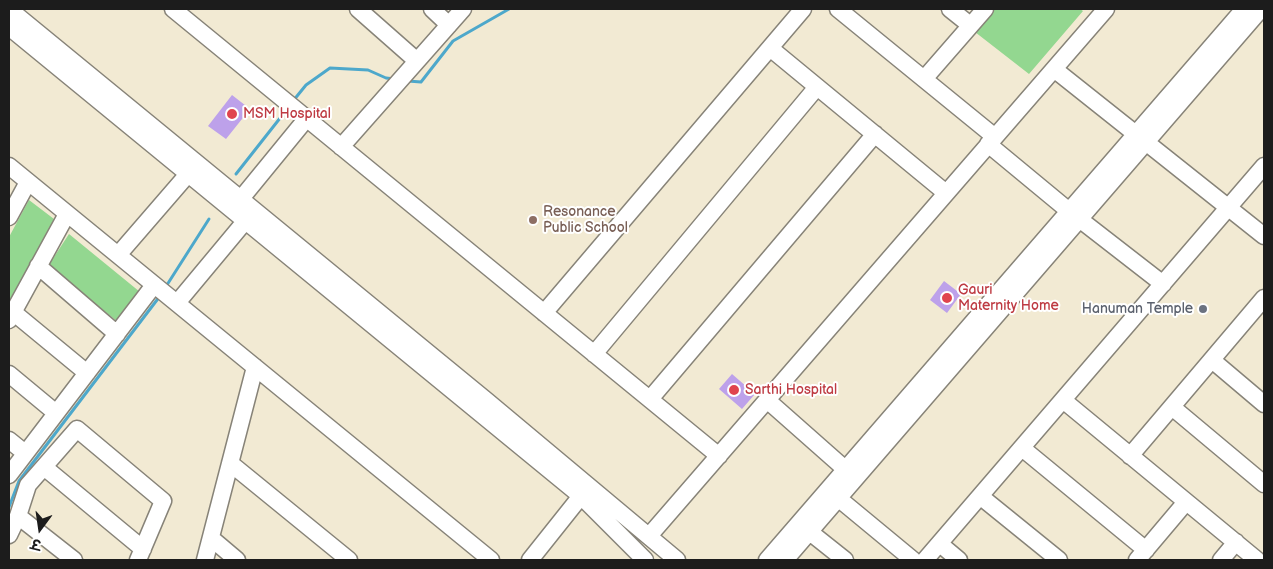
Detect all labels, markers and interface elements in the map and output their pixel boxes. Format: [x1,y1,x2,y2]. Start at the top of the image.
place label: MSM Hospital [243,106,331,122]
marker: MSM Hospital [225,107,239,121]
place label: Resonance Public School [543,204,628,236]
marker: Resonance Public School [527,214,539,226]
place label: Gauri Maternity Home [958,282,1059,314]
marker: Gauri Maternity Home [940,291,954,305]
place label: Hanuman Temple [1082,301,1193,317]
marker: Hanuman Temple [1197,303,1209,315]
place label: Sarthi Hospital [745,382,837,398]
marker: Sarthi Hospital [727,383,741,397]
north arrow [15,504,65,554]
text: उ [30,535,43,553]

